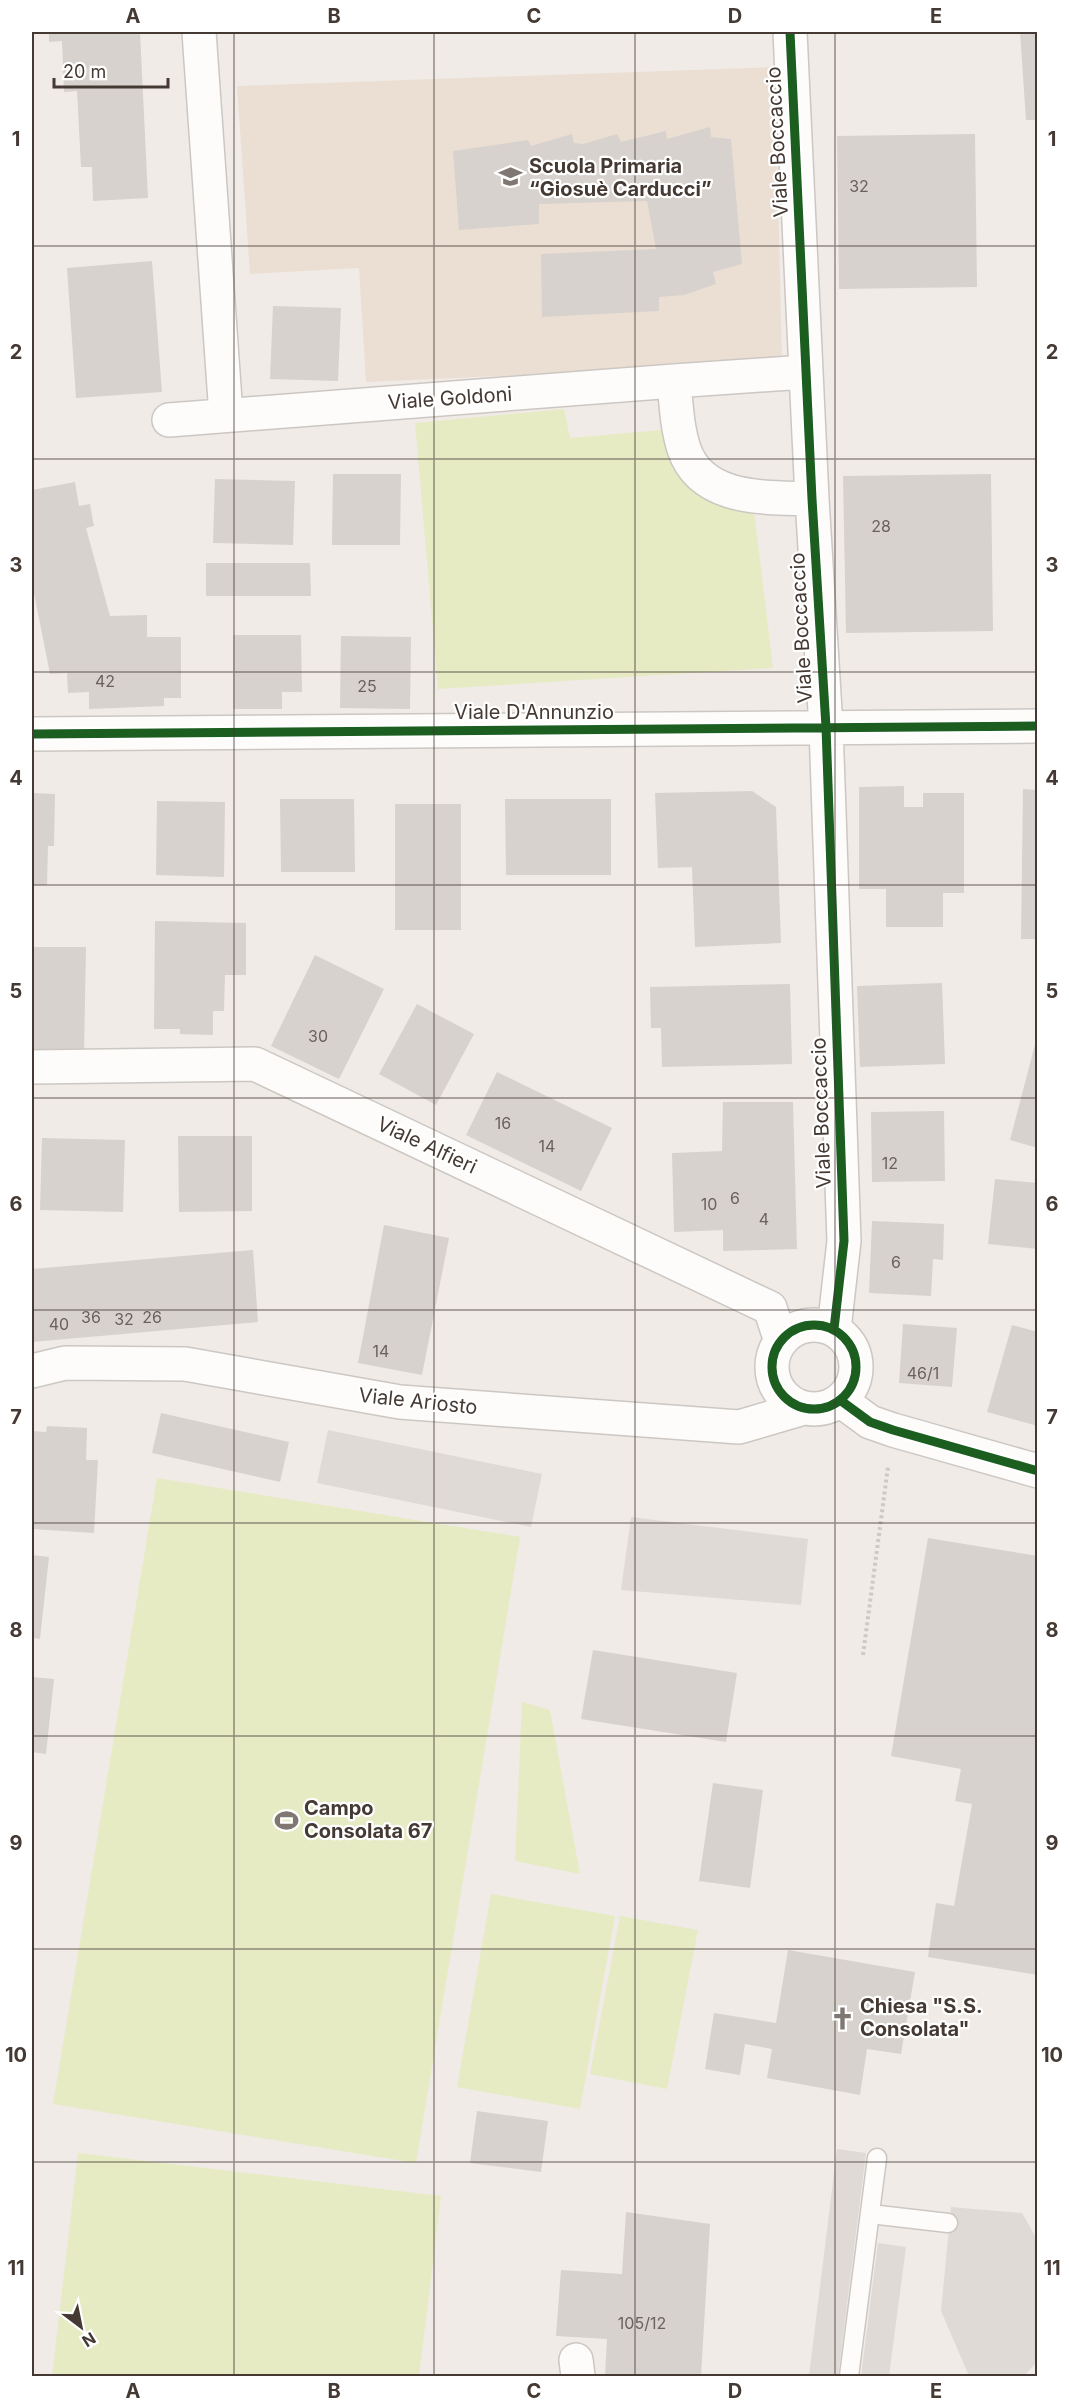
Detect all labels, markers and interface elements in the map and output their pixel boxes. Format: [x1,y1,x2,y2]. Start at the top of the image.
text: A [126,4,141,28]
text: B [327,4,341,28]
text: C [527,4,541,28]
text: D [728,4,742,28]
text: E [930,4,942,28]
scale bar [54,51,168,89]
text: 20 m [63,61,106,82]
street label: Viale Boccaccio [761,66,793,218]
text: 1 [12,127,20,151]
text: 1 [1048,127,1056,151]
place label: Scuola Primaria “Giosuè Carducci” [529,154,712,201]
school or university icon: Scuola Primaria “Giosuè Carducci” [498,164,524,190]
house number: 32 [849,176,869,196]
text: 2 [10,340,22,364]
text: 2 [1046,340,1058,364]
street label: Viale Goldoni [387,382,513,414]
house number: 28 [871,516,891,536]
street label: Viale Boccaccio [785,552,817,704]
text: 3 [10,553,22,577]
text: 3 [1046,553,1058,577]
house number: 42 [95,671,115,691]
house number: 25 [357,676,377,696]
street label: Viale D'Annunzio [454,700,614,724]
text: 4 [9,766,23,790]
text: 4 [1045,766,1059,790]
text: 5 [10,979,22,1003]
text: 5 [1046,979,1058,1003]
house number: 30 [308,1026,328,1046]
street label: Viale Boccaccio [806,1037,836,1189]
street label: Viale Alfieri [373,1111,481,1179]
house number: 16 [495,1113,511,1133]
house number: 14 [539,1136,555,1156]
house number: 12 [882,1153,898,1173]
house number: 6 [730,1188,740,1208]
text: 6 [10,1192,23,1216]
text: 6 [1046,1192,1059,1216]
house number: 10 [701,1194,717,1214]
house number: 4 [759,1209,769,1229]
house number: 6 [891,1252,901,1272]
house number: 36 [81,1307,101,1327]
house number: 26 [142,1307,162,1327]
house number: 32 [114,1309,134,1329]
house number: 40 [49,1314,69,1334]
house number: 14 [373,1341,389,1361]
house number: 46/1 [907,1363,939,1383]
street label: Viale Ariosto [357,1383,479,1419]
text: 7 [10,1405,22,1429]
text: 7 [1046,1405,1058,1429]
text: 8 [9,1618,23,1642]
text: 8 [1045,1618,1059,1642]
place label: Campo Consolata 67 [304,1796,432,1843]
sports icon: Campo Consolata 67 [273,1807,299,1833]
text: 9 [10,1831,23,1855]
text: 9 [1046,1831,1059,1855]
place label: Chiesa "S.S. Consolata" [860,1994,983,2041]
church icon: Chiesa "S.S. Consolata" [829,2005,855,2031]
text: 10 [5,2043,27,2067]
text: 10 [1041,2043,1063,2067]
text: 11 [7,2256,25,2280]
text: 11 [1043,2256,1061,2280]
north arrow [51,2297,111,2357]
house number: 105/12 [618,2313,666,2333]
text: N [78,2328,99,2351]
text: A [126,2379,141,2403]
text: B [327,2379,341,2403]
text: C [527,2379,541,2403]
text: D [728,2379,742,2403]
text: E [930,2379,942,2403]

